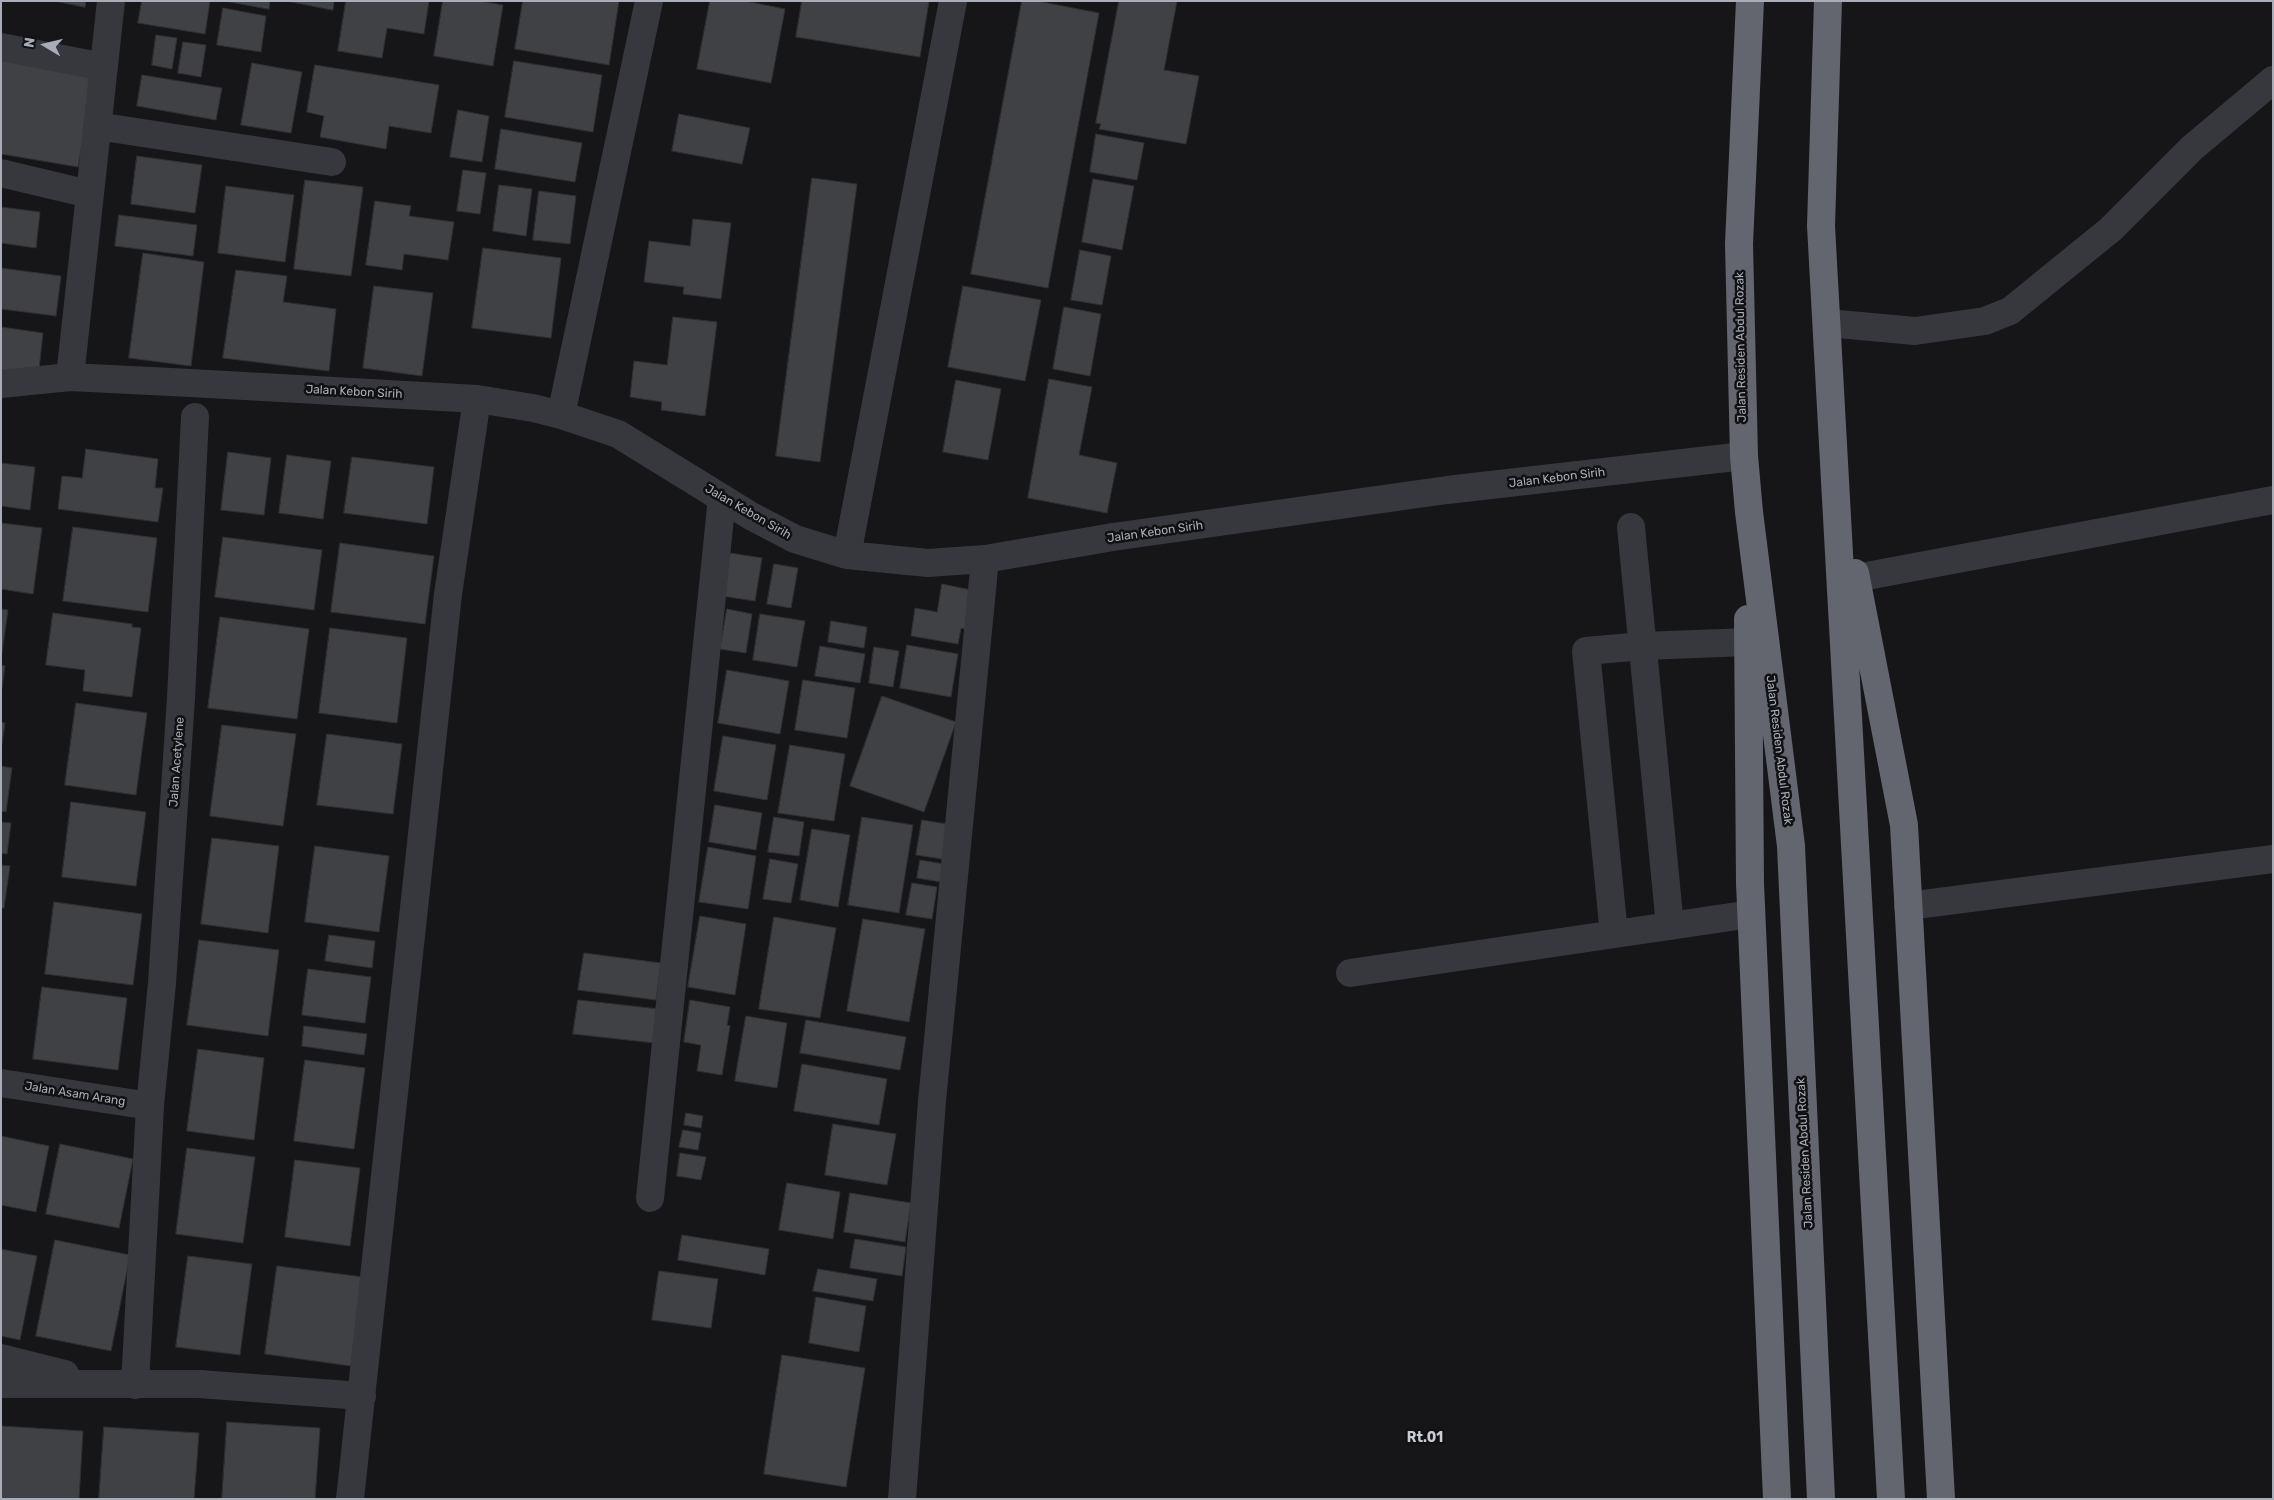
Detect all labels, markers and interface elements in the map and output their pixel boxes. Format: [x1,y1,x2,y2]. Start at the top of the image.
north arrow [20,20,70,70]
text: N [21,36,39,49]
street label: Jalan Residen Abdul Rozak [1732,272,1750,422]
street label: Jalan Kebon Sirih [305,382,403,402]
street label: Jalan Kebon Sirih [1508,465,1606,491]
street label: Jalan Kebon Sirih [702,482,794,542]
street label: Jalan Kebon Sirih [1106,518,1204,546]
street label: Jalan Residen Abdul Rozak [1763,674,1795,826]
street label: Jalan Acetylene [167,717,187,807]
street label: Jalan Residen Abdul Rozak [1794,1077,1816,1229]
street label: Jalan Asam Arang [24,1079,126,1109]
district label: Rt.01 [1407,1430,1443,1446]

